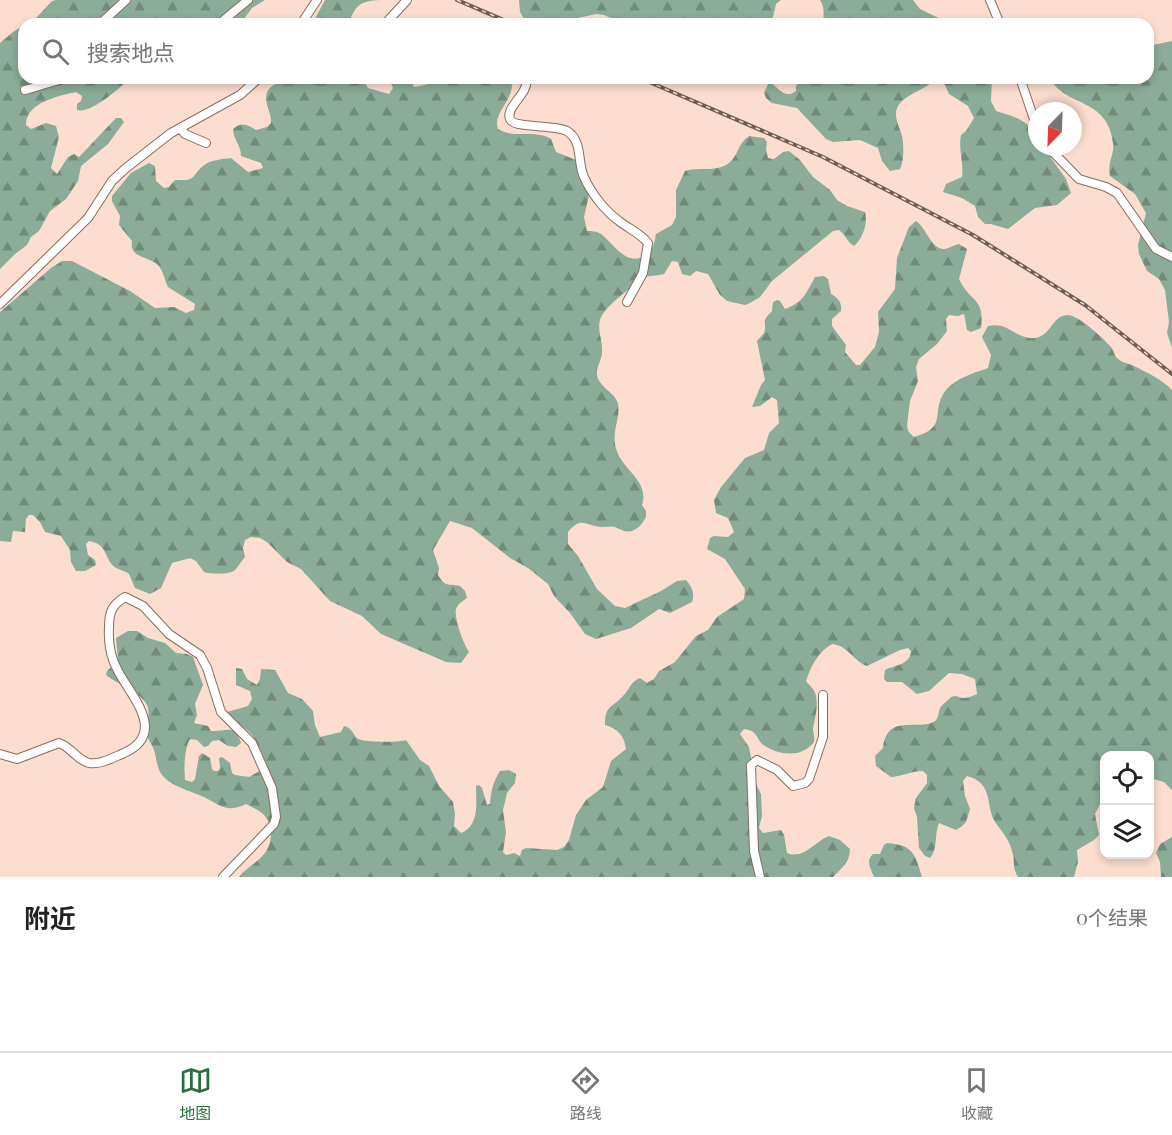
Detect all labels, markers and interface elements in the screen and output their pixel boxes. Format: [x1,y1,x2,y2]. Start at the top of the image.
search box [18,18,1154,84]
icon: search [39,35,72,68]
text: 搜索地点 [87,37,175,67]
north arrow [1028,102,1082,156]
map controls [1100,751,1154,859]
button: locate [1100,751,1154,805]
button: layers [1100,805,1154,859]
text: 附近 [24,900,76,935]
text: 0个结果 [1076,903,1148,930]
tab: 地图 [179,1064,212,1124]
tab: 路线 [569,1064,602,1124]
tab: 收藏 [960,1064,993,1124]

